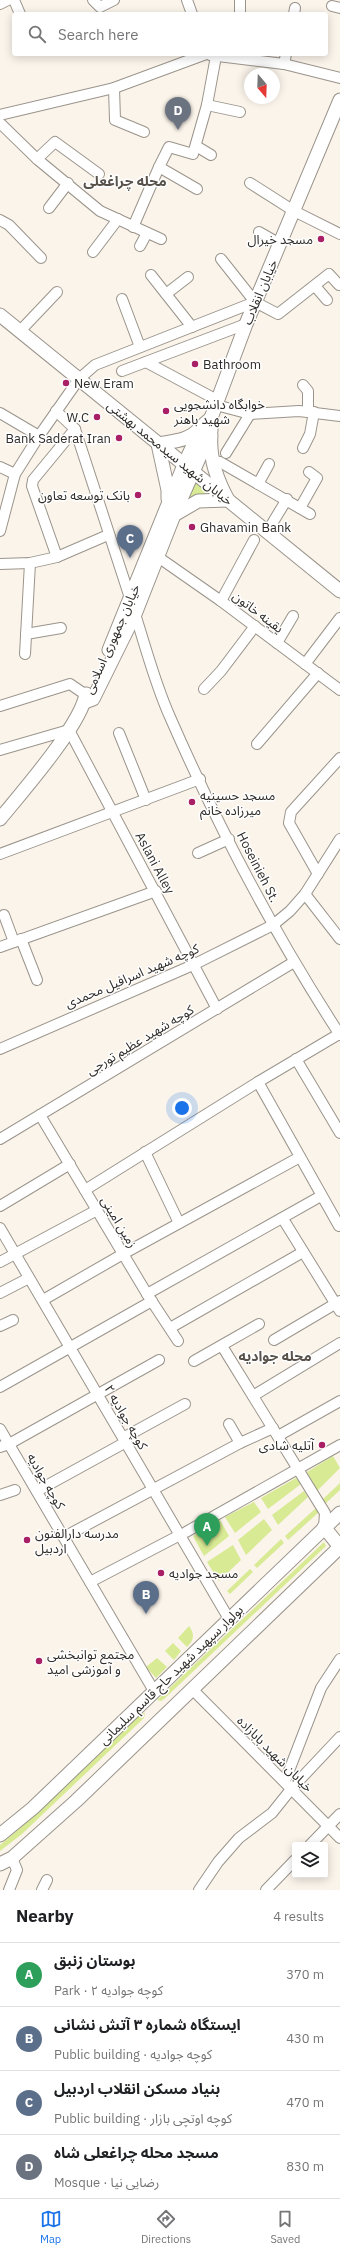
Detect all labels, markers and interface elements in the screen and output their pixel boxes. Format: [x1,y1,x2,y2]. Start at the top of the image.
search box [12,12,328,56]
icon: search [26,23,48,45]
text: Search here [58,25,138,44]
north arrow [244,68,280,104]
pin: D [165,97,191,130]
district label: محله چراغعلی [83,172,167,191]
place label: مسجد خیرال [247,231,313,248]
marker: مسجد خیرال [316,234,326,244]
street label: خیابان انقلاب [239,256,281,327]
place label: Bathroom [203,356,261,373]
marker: Bathroom [190,359,200,369]
place label: New Eram [74,375,134,392]
marker: New Eram [61,378,71,388]
place label: خوابگاه دانشجویی شهید باهنر [173,396,265,428]
street label: خیابان شهید سیدمحمد بهشتی [104,397,237,509]
marker: خوابگاه دانشجویی شهید باهنر [161,406,171,416]
place label: W.C [67,409,89,426]
marker: W.C [92,412,102,422]
place label: Bank Saderat Iran [6,430,111,447]
marker: Bank Saderat Iran [114,433,124,443]
place label: بانک توسعه تعاون [38,487,130,504]
marker: بانک توسعه تعاون [133,490,143,500]
place label: Ghavamin Bank [200,519,291,536]
marker: Ghavamin Bank [187,522,197,532]
pin: C [117,525,143,558]
street label: خیابان جمهوری اسلامی [80,581,144,697]
street label: یقینه خاتون [229,587,287,637]
place label: مسجد حسینیه میرزاده خانم [200,787,275,821]
marker: مسجد حسینیه میرزاده خانم [187,797,197,807]
street label: Aslani Alley [132,829,179,897]
street label: Hoseinieh St. [233,829,283,905]
street label: کوچه شهید اسرافیل محمدی [62,940,203,1013]
street label: کوچه شهید عظیم تورجی [83,1001,199,1081]
your location [172,1098,192,1118]
street label: زمین امینی [97,1193,141,1251]
district label: محله جوادیه [238,1347,312,1365]
street label: کوچه جوادیه ۲ [100,1381,152,1454]
place label: آتلیه شادی [259,1437,315,1454]
marker: آتلیه شادی [317,1440,327,1450]
street label: کوچه جوادیه [22,1450,69,1513]
pin: A [194,1513,220,1546]
place label: مدرسه دارالفنون اردبیل [35,1525,119,1557]
marker: مدرسه دارالفنون اردبیل [22,1535,32,1545]
place label: مسجد جوادیه [169,1565,239,1582]
marker: مسجد جوادیه [156,1568,166,1578]
pin: B [133,1581,159,1614]
street label: بولوار سپهبد شهید حاج قاسم سلیمانی [95,1601,248,1750]
place label: مجتمع توانبخشی و آموزشی امید [47,1646,135,1678]
marker: مجتمع توانبخشی و آموزشی امید [34,1656,44,1666]
street label: خیابان شهید بابازاده [233,1712,317,1796]
map controls [292,1842,328,1878]
button: layers [292,1842,328,1878]
text: Nearby [16,1905,74,1927]
text: 4 results [273,1908,324,1925]
text: بوستان زنبق [54,1951,135,1970]
text: A [25,1966,33,1983]
text: 370 m [286,1966,324,1983]
text: Park · کوچه جوادیه ۲ [54,1982,163,1999]
text: ایستگاه شماره ۳ آتش نشانی [54,2015,241,2034]
text: B [25,2030,33,2047]
text: 430 m [286,2030,324,2047]
text: Public building · کوچه جوادیه [54,2046,212,2063]
text: بنیاد مسکن انقلاب اردبیل [54,2079,220,2098]
text: C [25,2094,33,2111]
text: 470 m [286,2094,324,2111]
text: Public building · کوچه اوتچی بازار [54,2110,232,2127]
text: مسجد محله چراغعلی شاه [54,2143,219,2162]
text: D [24,2158,34,2175]
text: 830 m [286,2158,324,2175]
text: Mosque · رضایی نیا [54,2174,159,2191]
tab: Map [40,2208,62,2246]
tab: Directions [141,2208,191,2246]
tab: Saved [270,2208,300,2246]

